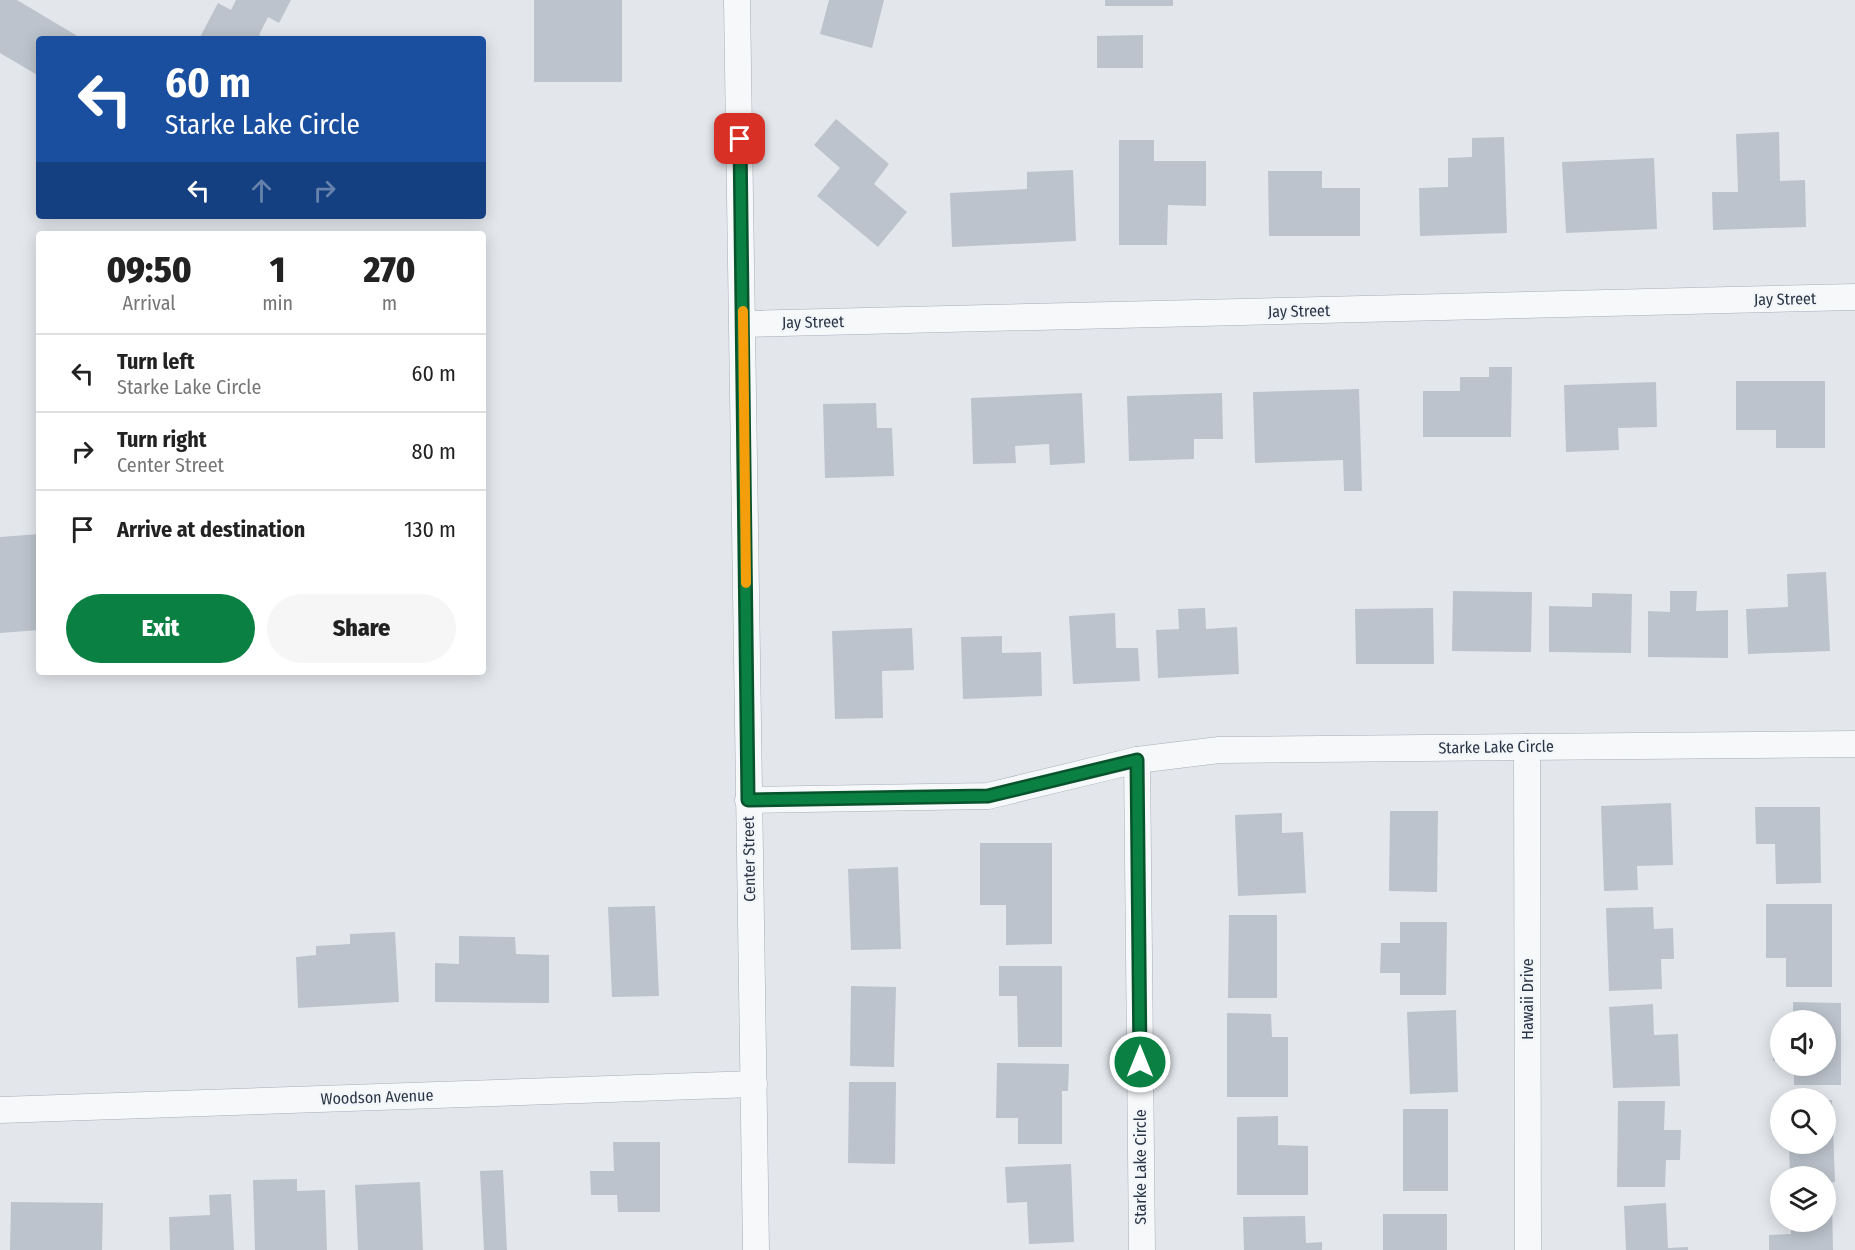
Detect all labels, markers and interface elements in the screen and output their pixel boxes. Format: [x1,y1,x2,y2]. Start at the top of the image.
text: 60 m [165,58,251,108]
icon: left [66,60,144,138]
text: Starke Lake Circle [165,109,360,141]
pin [714,113,765,164]
icon: arrive [723,122,756,155]
icon: left [182,174,215,207]
icon: ahead [245,174,278,207]
icon: right [308,174,341,207]
text: 09:50 [106,248,192,292]
text: 1 [270,248,285,292]
text: 270 [364,248,416,292]
street label: Jay Street [1754,289,1817,309]
text: Arrival [123,291,176,315]
text: min [262,291,293,315]
text: m [382,291,397,315]
street label: Jay Street [1268,301,1331,321]
street label: Jay Street [782,312,845,332]
text: Turn left [117,348,195,375]
icon: left [66,357,99,390]
text: 60 m [412,360,456,387]
text: Starke Lake Circle [117,375,261,399]
text: Turn right [117,426,206,453]
icon: right [66,435,99,468]
text: 80 m [411,438,456,465]
text: Center Street [117,453,224,477]
icon: arrive [66,513,99,546]
text: Arrive at destination [117,516,305,543]
text: 130 m [404,516,456,543]
button: Exit [66,594,255,663]
button: Share [267,594,456,663]
street label: Starke Lake Circle [1438,736,1554,758]
street label: Center Street [739,815,759,902]
street label: Hawaii Drive [1518,958,1537,1040]
map controls [1770,1010,1836,1232]
button: sound [1770,1010,1836,1076]
position arrow [1108,1030,1172,1094]
street label: Woodson Avenue [320,1086,434,1108]
button: search [1770,1088,1836,1154]
street label: Starke Lake Circle [1131,1109,1150,1225]
button: layers [1770,1166,1836,1232]

